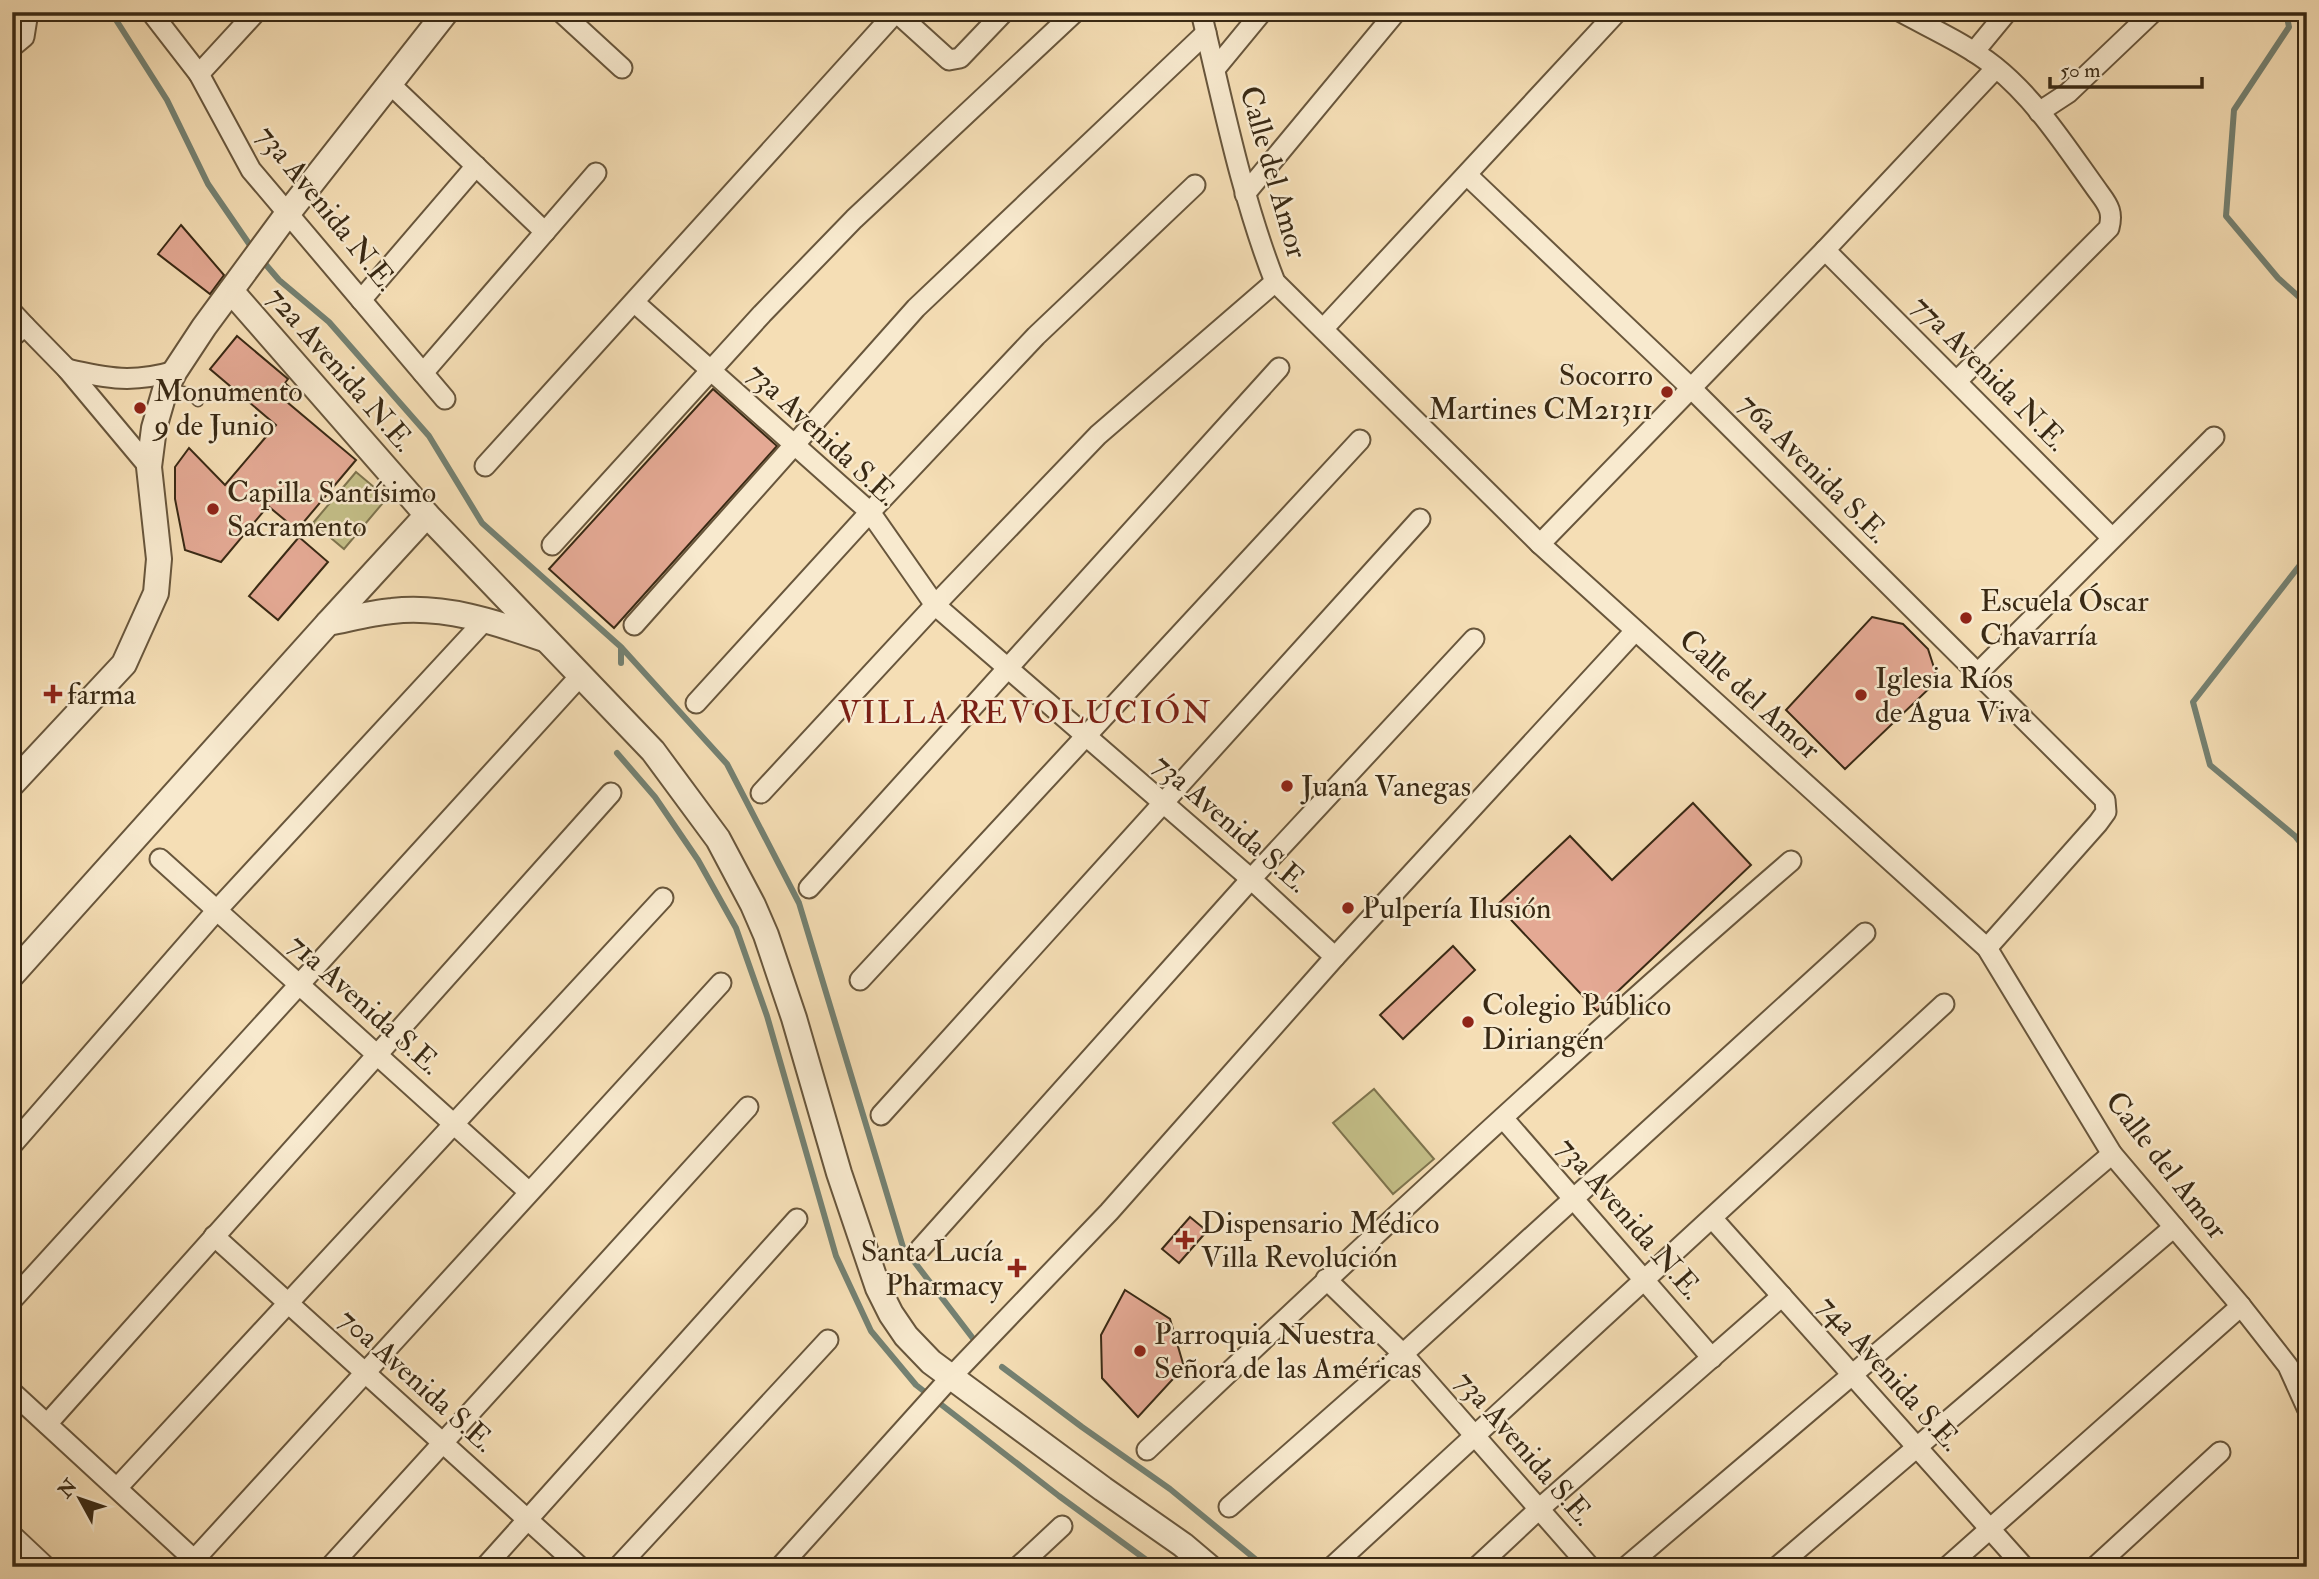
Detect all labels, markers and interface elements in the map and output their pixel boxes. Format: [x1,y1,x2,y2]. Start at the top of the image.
scale bar [2050,46,2202,90]
text: 50 m [2060,57,2101,84]
street label: Calle del Amor [1231,82,1316,263]
street label: 73a Avenida N.E. [248,118,405,299]
street label: 72a Avenida N.E. [259,279,423,460]
street label: 77a Avenida N.E. [1904,288,2075,459]
street label: 73a Avenida S.E. [739,355,906,514]
place label: Socorro Martines CM21311 [1428,357,1653,428]
place label: Monumento 9 de Junio [152,373,303,444]
marker: Socorro Martines CM21311 [1659,384,1675,400]
street label: 76a Avenida S.E. [1731,385,1897,551]
marker: Monumento 9 de Junio [132,400,148,416]
place label: Capilla Santísimo Sacramento [227,474,436,545]
marker: Capilla Santísimo Sacramento [205,501,221,517]
place label: Escuela Óscar Chavarría [1980,582,2149,654]
marker: Escuela Óscar Chavarría [1958,610,1974,626]
street label: Calle del Amor [1671,621,1828,767]
place label: Iglesia Ríos de Agua Viva [1875,660,2032,731]
place label: farma [67,676,137,713]
marker: farma [45,686,61,702]
marker: Iglesia Ríos de Agua Viva [1853,687,1869,703]
district label: VILLA REVOLUCIÓN [838,693,1212,733]
street label: 73a Avenida S.E. [1145,746,1316,901]
place label: Juana Vanegas [1300,768,1471,805]
marker: Juana Vanegas [1279,778,1295,794]
place label: Pulpería Ilusión [1362,890,1552,927]
marker: Pulpería Ilusión [1340,900,1356,916]
street label: 71a Avenida S.E. [281,926,449,1083]
place label: Colegio Público Diriangén [1482,987,1671,1058]
marker: Colegio Público Diriangén [1460,1014,1476,1030]
street label: Calle del Amor [2097,1084,2236,1247]
street label: 73a Avenida N.E. [1549,1129,1710,1307]
place label: Dispensario Médico Villa Revolución [1201,1205,1439,1276]
marker: Dispensario Médico Villa Revolución [1175,1230,1195,1250]
place label: Santa Lucía Pharmacy [861,1233,1004,1304]
marker: Santa Lucía Pharmacy [1009,1260,1025,1276]
street label: 74a Avenida S.E. [1810,1287,1970,1459]
street label: 70a Avenida S.E. [331,1300,503,1460]
place label: Parroquia Nuestra Señora de las Américas [1154,1316,1422,1387]
marker: Parroquia Nuestra Señora de las Américas [1132,1343,1148,1359]
street label: 73a Avenida S.E. [1447,1363,1602,1534]
north arrow [46,1464,116,1534]
text: N [52,1474,83,1504]

